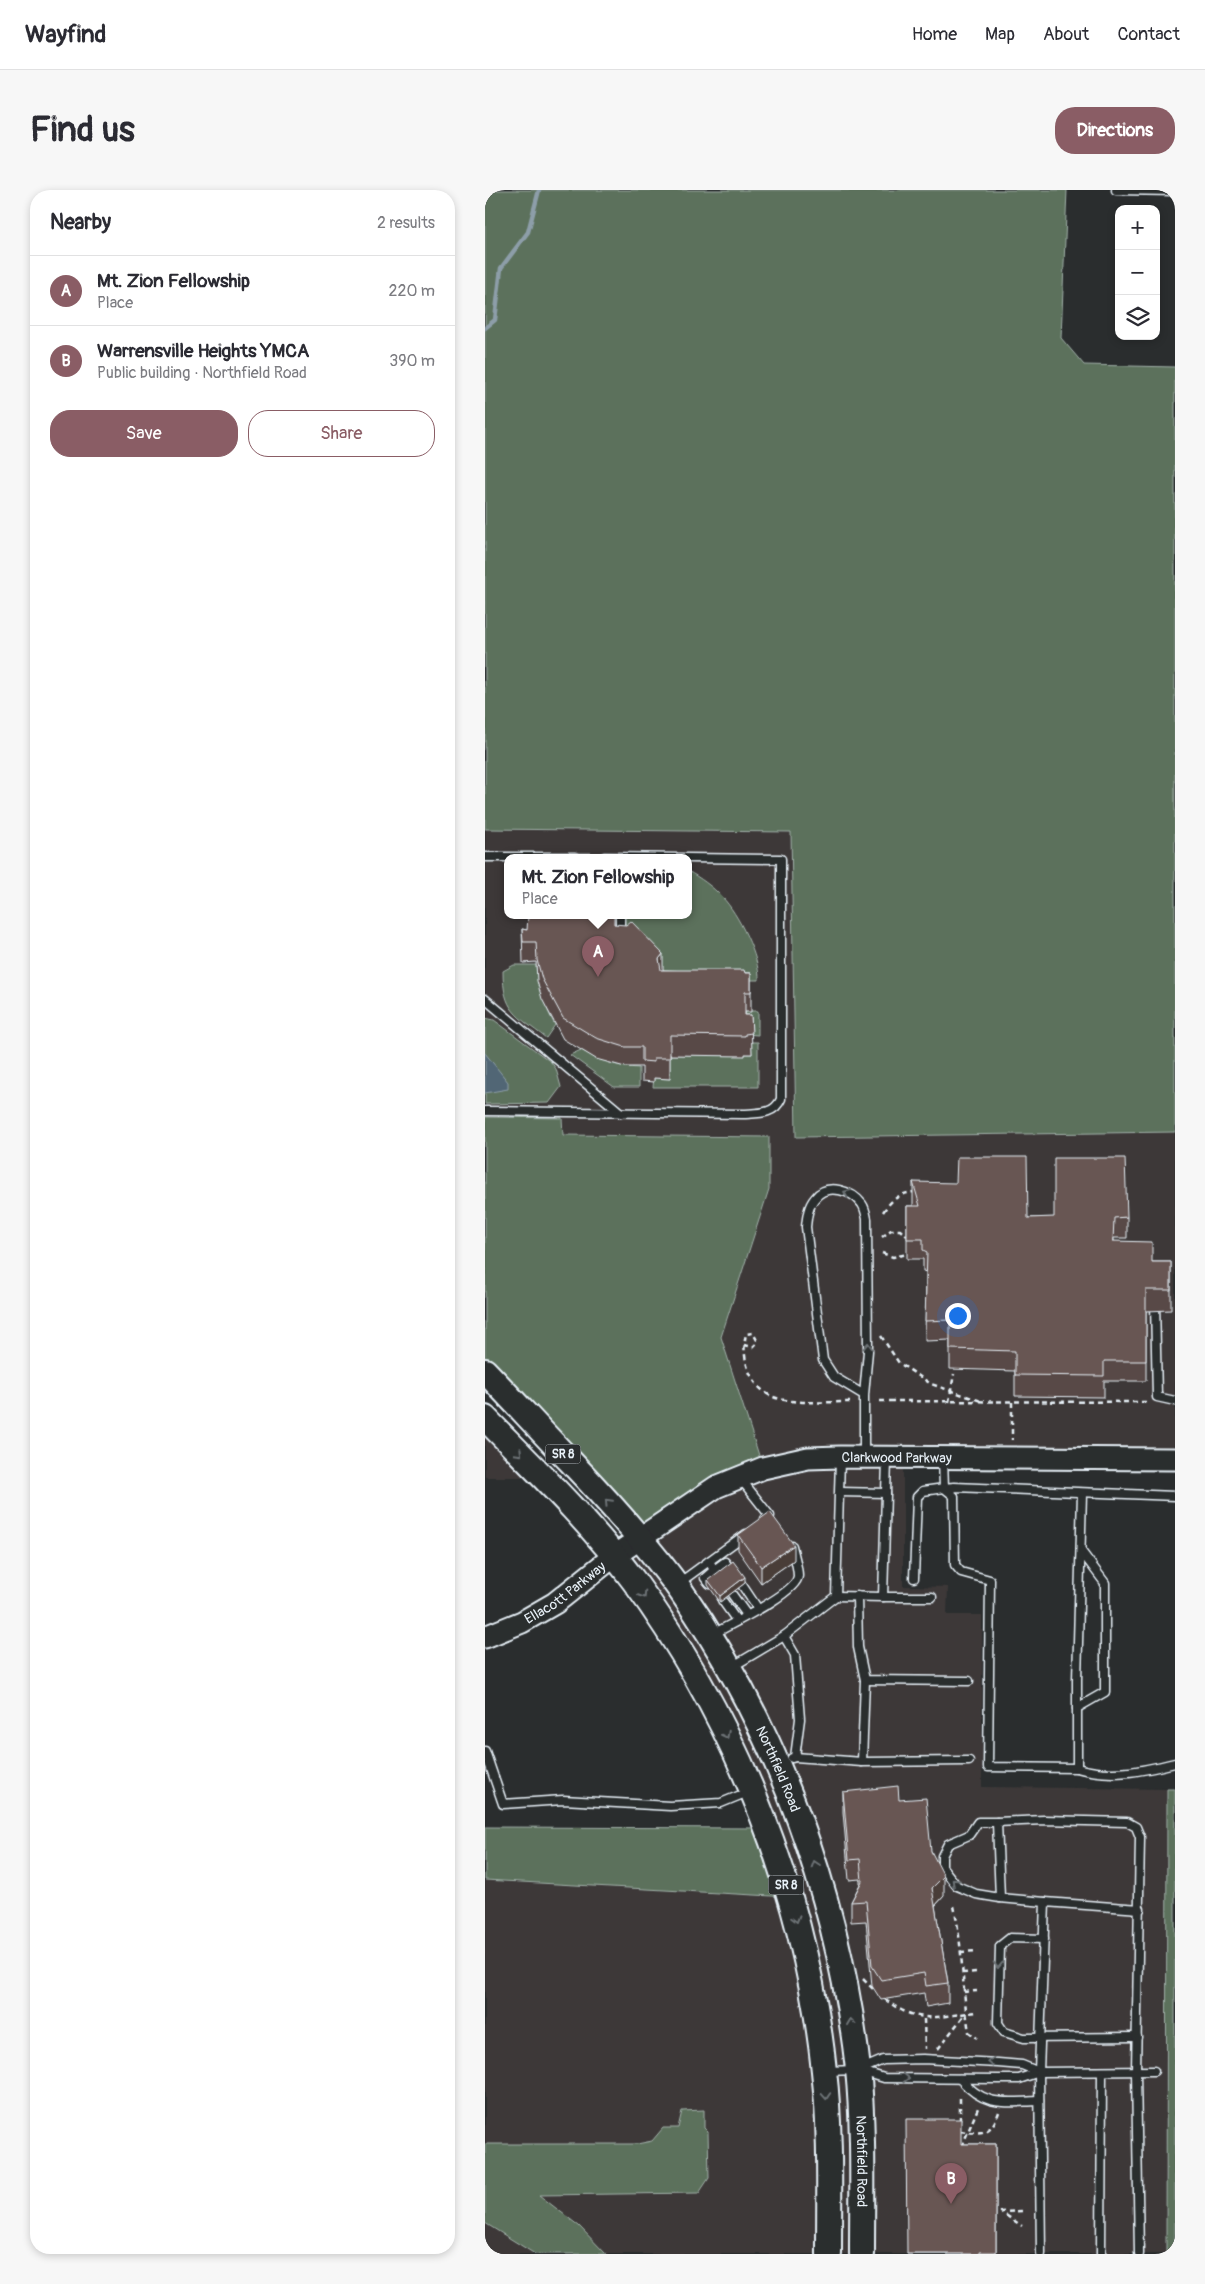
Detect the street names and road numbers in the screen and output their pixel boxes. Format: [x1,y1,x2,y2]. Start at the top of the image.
road number: SR 8 [545,1444,581,1464]
street label: Clarkwood Parkway [841,1449,952,1466]
street label: Ellacott Parkway [521,1558,609,1627]
street label: Northfield Road [752,1723,804,1814]
road number: SR 8 [769,1876,803,1894]
street label: Northfield Road [853,2115,871,2207]

